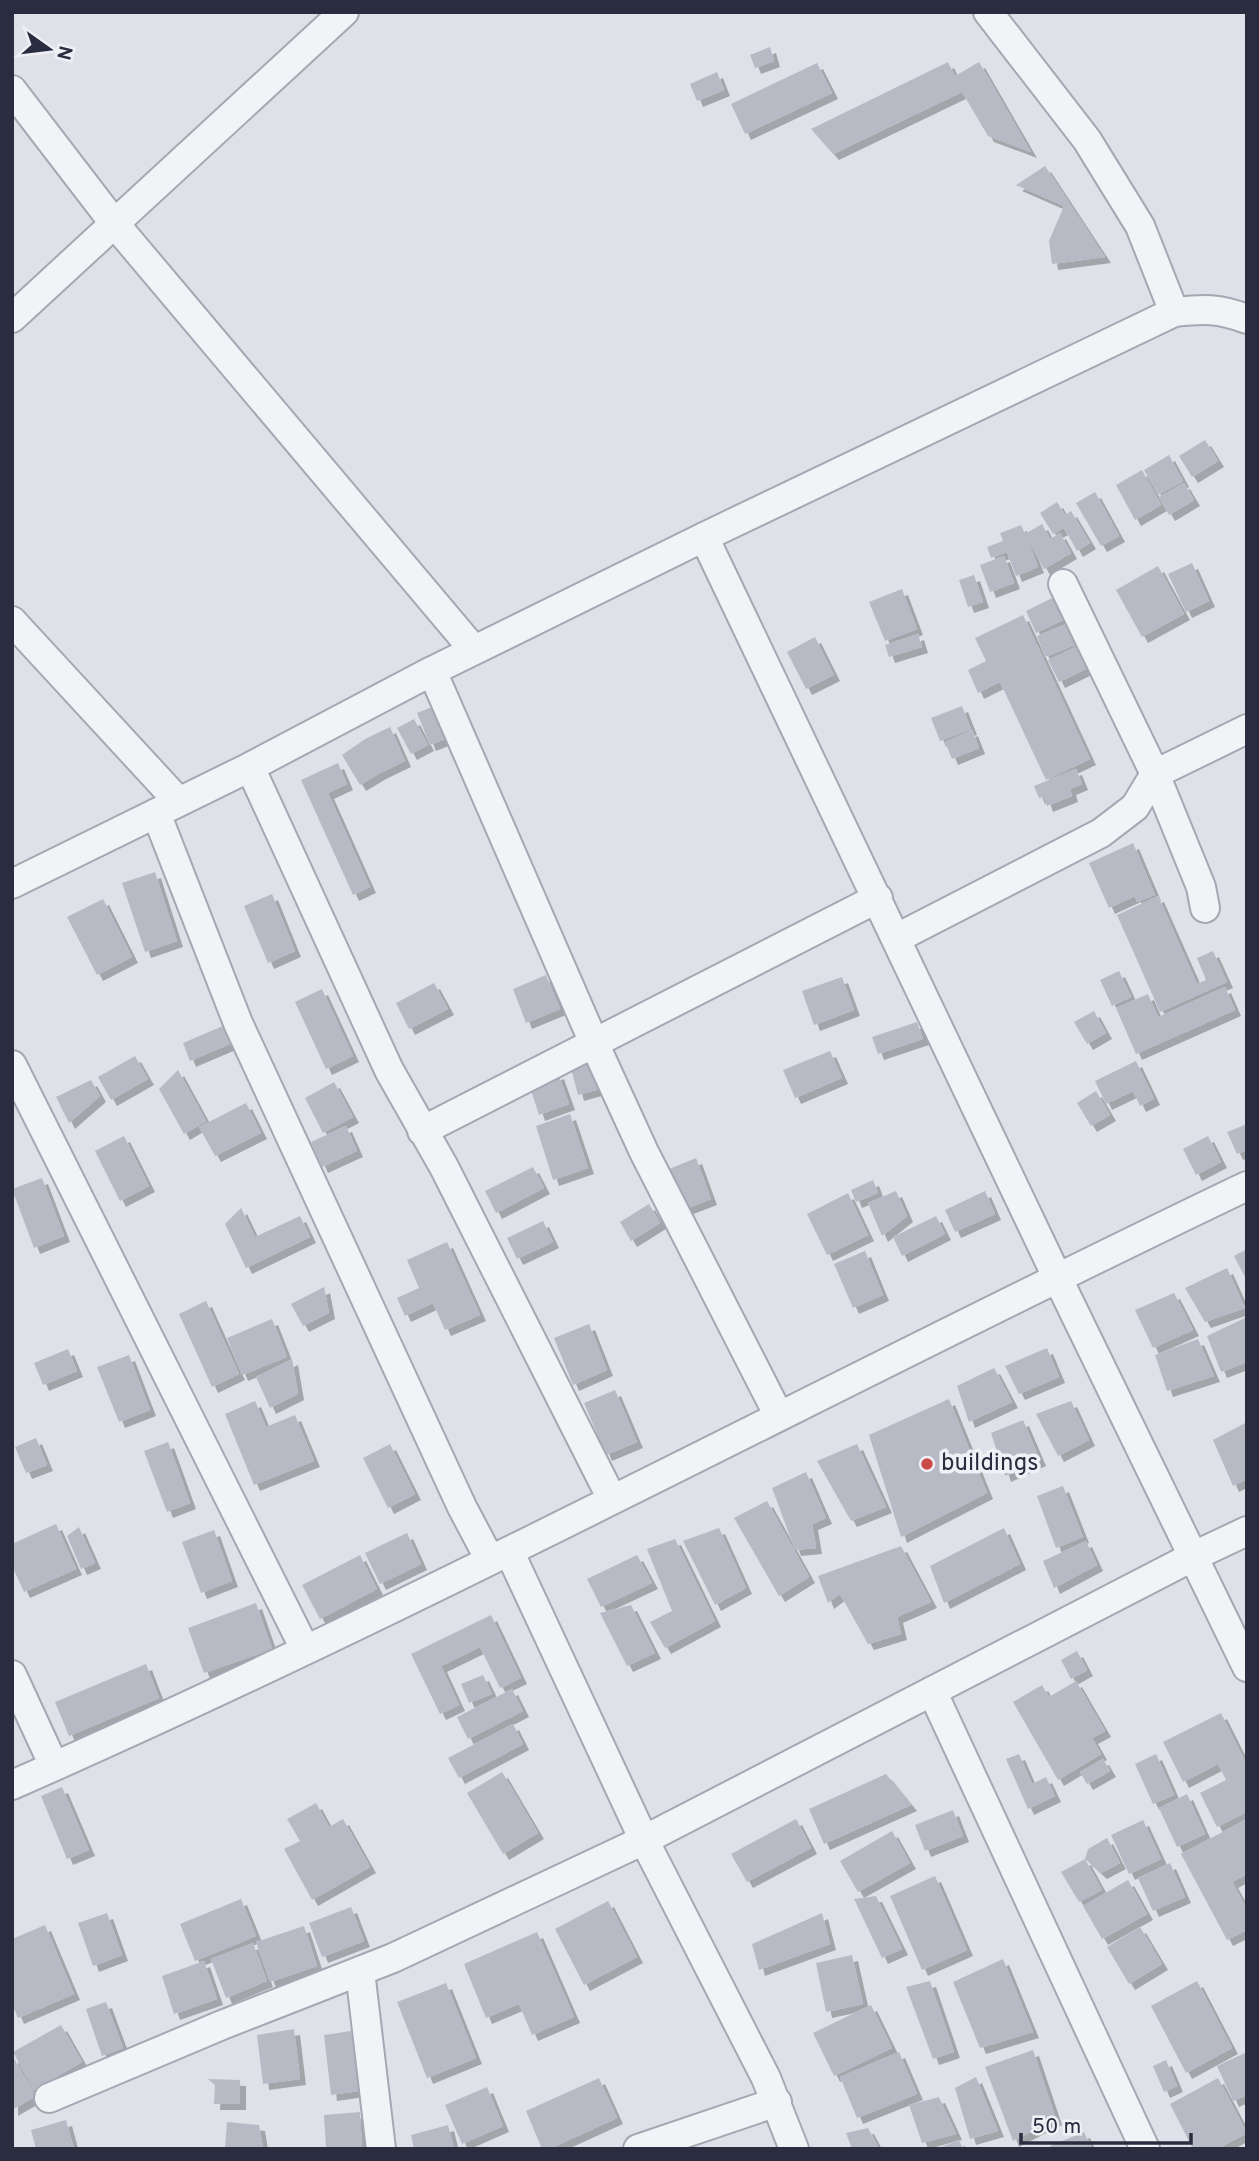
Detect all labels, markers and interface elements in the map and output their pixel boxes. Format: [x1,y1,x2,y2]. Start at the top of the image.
north arrow [14,14,84,84]
text: N [50,43,77,62]
place label: buildings [941,1449,1039,1479]
marker: buildings [919,1456,935,1472]
scale bar [1021,2102,1191,2146]
text: 50 m [1032,2114,1081,2141]

